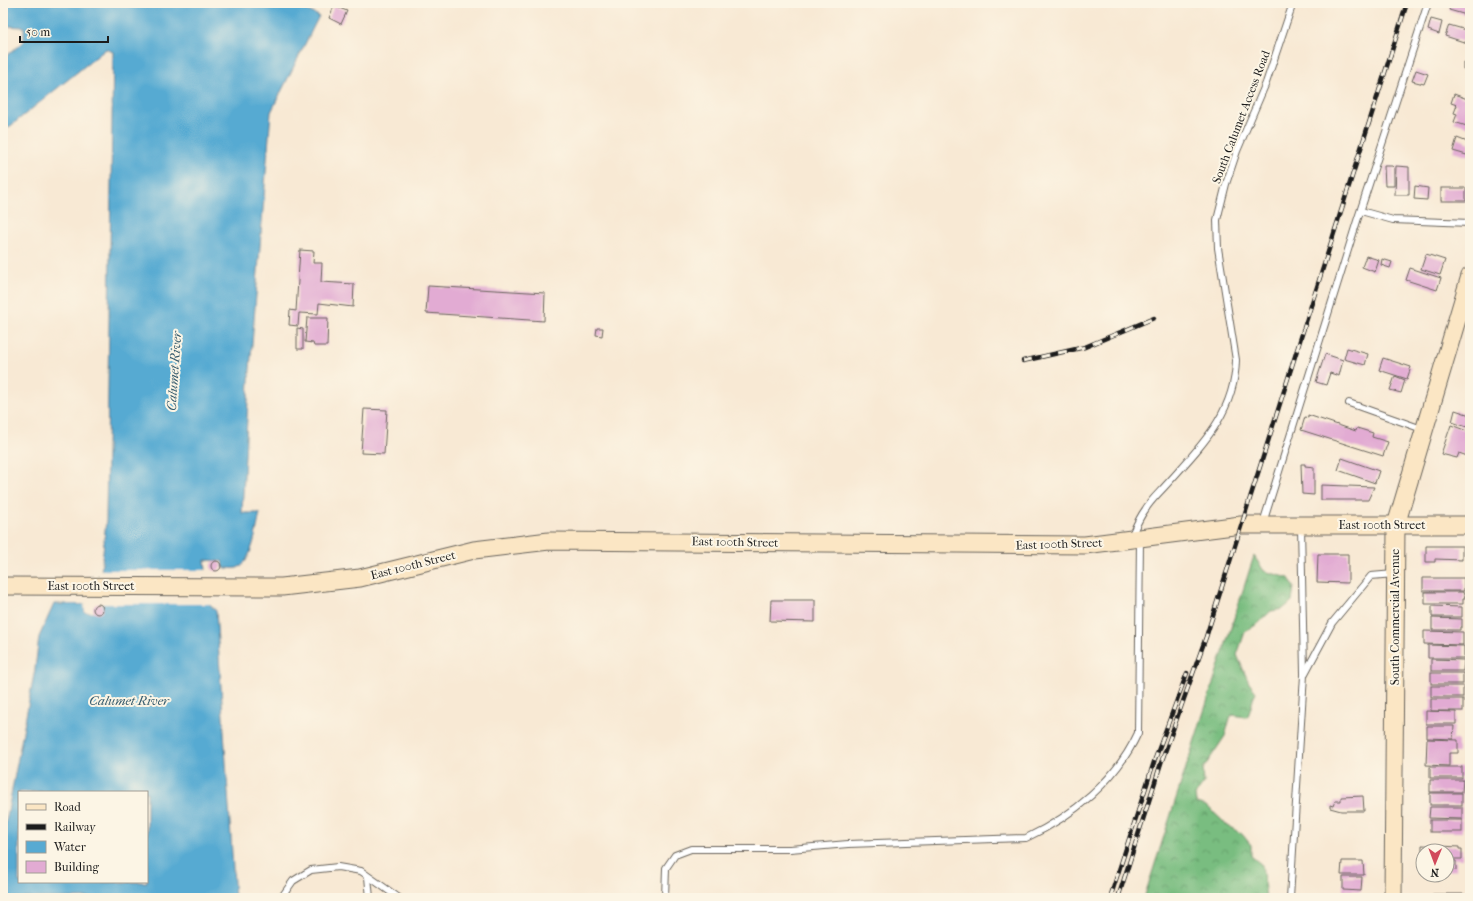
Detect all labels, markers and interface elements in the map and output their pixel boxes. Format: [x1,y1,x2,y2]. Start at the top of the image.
scale bar [20,18,108,44]
text: 50 m [26,25,50,39]
street label: South Calumet Access Road [1209,48,1273,185]
water label: Calumet River [164,330,184,411]
street label: East 100th Street [1339,518,1426,532]
street label: East 100th Street [691,534,779,550]
street label: East 100th Street [1015,535,1103,553]
street label: East 100th Street [369,548,458,582]
street label: South Commercial Avenue [1388,549,1402,685]
street label: East 100th Street [48,579,135,593]
water label: Calumet River [89,693,170,708]
legend [18,791,148,883]
text: Road [54,800,81,814]
text: Railway [54,820,96,834]
text: Water [53,840,87,854]
north arrow [1415,843,1455,883]
text: Building [54,860,99,874]
text: N [1430,866,1439,879]

